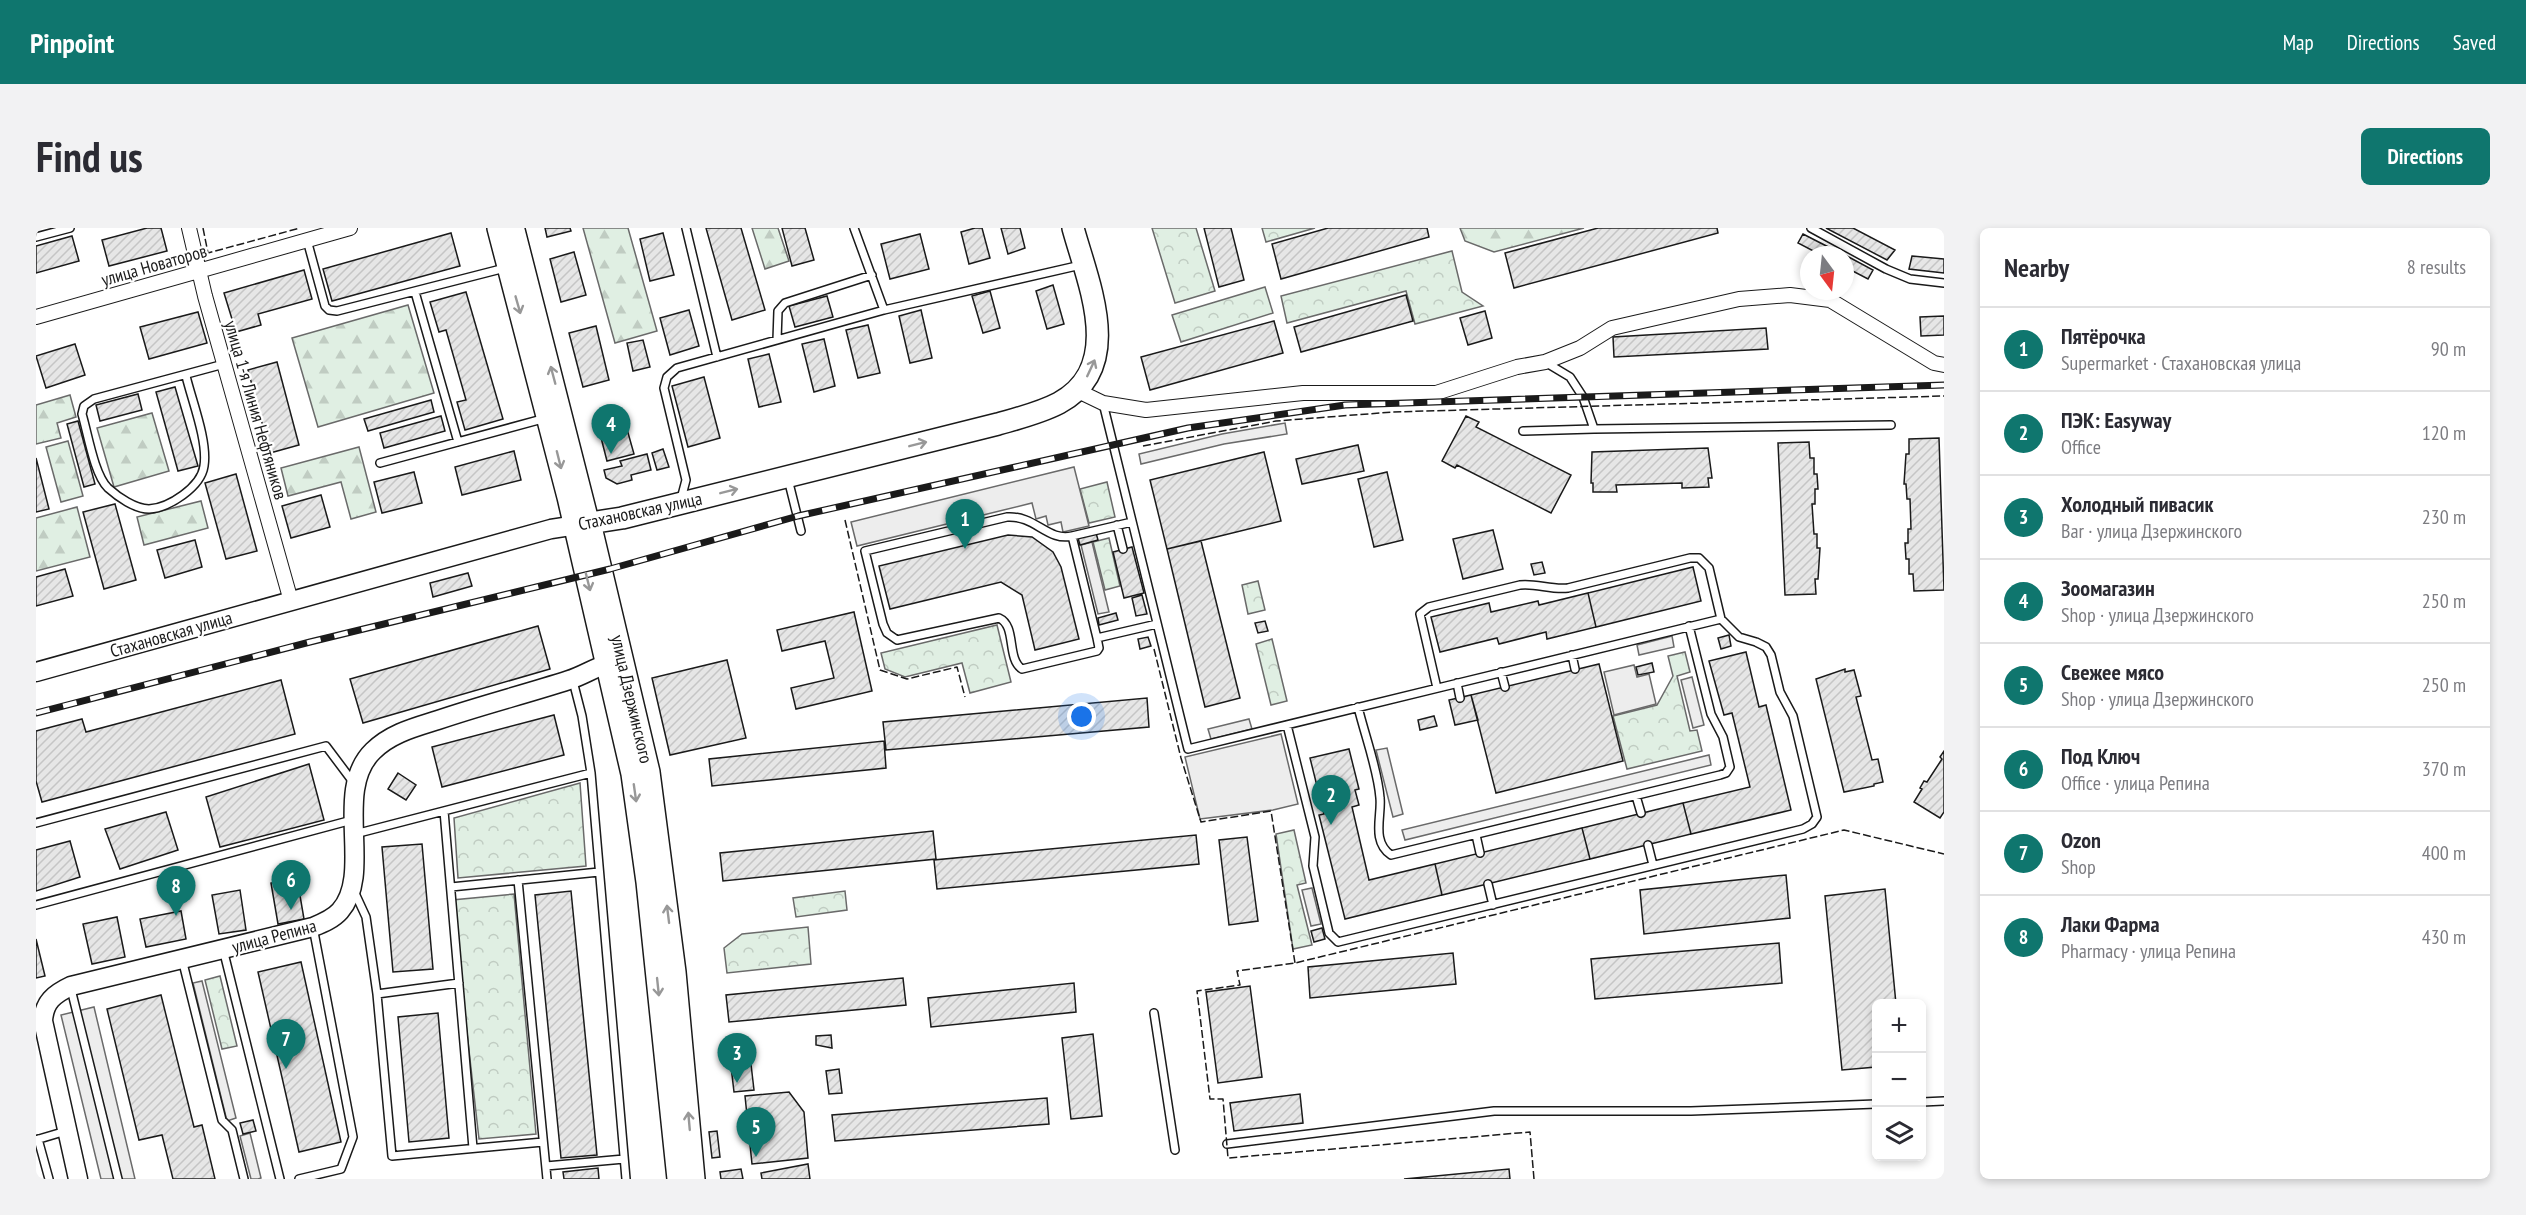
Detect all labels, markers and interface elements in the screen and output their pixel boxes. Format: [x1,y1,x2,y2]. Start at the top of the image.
text: Pinpoint [30,24,114,61]
text: Map [2283,29,2314,56]
text: Directions [2347,29,2420,56]
text: Saved [2453,29,2496,56]
button: Directions [2361,128,2490,185]
text: Find us [36,129,143,184]
street label: улица Новаторов [99,239,209,291]
north arrow [1800,246,1854,300]
text: Nearby [2004,251,2069,284]
text: 8 results [2407,254,2466,280]
one-way arrow [513,295,524,314]
street label: улица 1-я Линия Нефтяников [219,318,293,502]
text: Пятёрочка [2061,322,2146,350]
text: 1 [2019,336,2028,362]
text: 90 m [2431,336,2466,362]
text: Supermarket · Стахановская улица [2061,350,2301,376]
one-way arrow [1085,360,1097,378]
one-way arrow [546,366,558,385]
pin: 4 [592,404,630,454]
text: ПЭК: Easyway [2061,406,2171,434]
text: 2 [2019,420,2028,446]
text: 120 m [2422,420,2466,446]
text: Office [2061,434,2101,460]
one-way arrow [908,437,927,449]
one-way arrow [553,450,565,469]
one-way arrow [719,485,738,497]
street label: Стахановская улица [576,487,704,535]
text: Холодный пивасик [2061,490,2213,518]
pin: 1 [946,500,984,549]
text: 3 [2019,504,2028,530]
text: 230 m [2422,504,2466,530]
text: Bar · улица Дзержинского [2061,518,2242,544]
one-way arrow [582,573,594,592]
text: Зоомагазин [2061,574,2155,602]
text: 4 [2019,588,2028,614]
text: 250 m [2422,588,2466,614]
text: Shop · улица Дзержинского [2061,602,2254,628]
street label: Стахановская улица [107,606,235,662]
street label: улица Дзержинского [606,633,658,766]
text: Свежее мясо [2061,658,2164,686]
text: 5 [2019,672,2028,698]
text: 250 m [2422,672,2466,698]
text: Shop · улица Дзержинского [2061,686,2254,712]
your location [1067,702,1096,731]
text: Под Ключ [2061,742,2140,770]
text: 6 [2019,756,2028,782]
text: 370 m [2422,756,2466,782]
text: Office · улица Репина [2061,770,2210,796]
pin: 2 [1312,776,1350,825]
one-way arrow [629,783,640,803]
text: Ozon [2061,826,2101,854]
text: 7 [2019,840,2028,866]
text: 400 m [2422,840,2466,866]
text: Shop [2061,854,2096,880]
pin: 6 [272,860,310,910]
pin: 8 [156,866,196,916]
one-way arrow [662,905,673,925]
text: Лаки Фарма [2061,910,2160,938]
street label: улица Репина [229,914,319,958]
text: 8 [2019,924,2028,950]
text: 430 m [2422,924,2466,950]
text: Pharmacy · улица Репина [2061,938,2236,964]
one-way arrow [653,976,664,996]
map controls [1872,999,1926,1161]
button: + [1872,999,1926,1053]
pin: 7 [266,1020,306,1069]
pin: 3 [718,1034,756,1083]
button: − [1872,1053,1926,1107]
button: layers [1872,1107,1926,1161]
pin: 5 [736,1108,776,1157]
one-way arrow [683,1111,694,1131]

